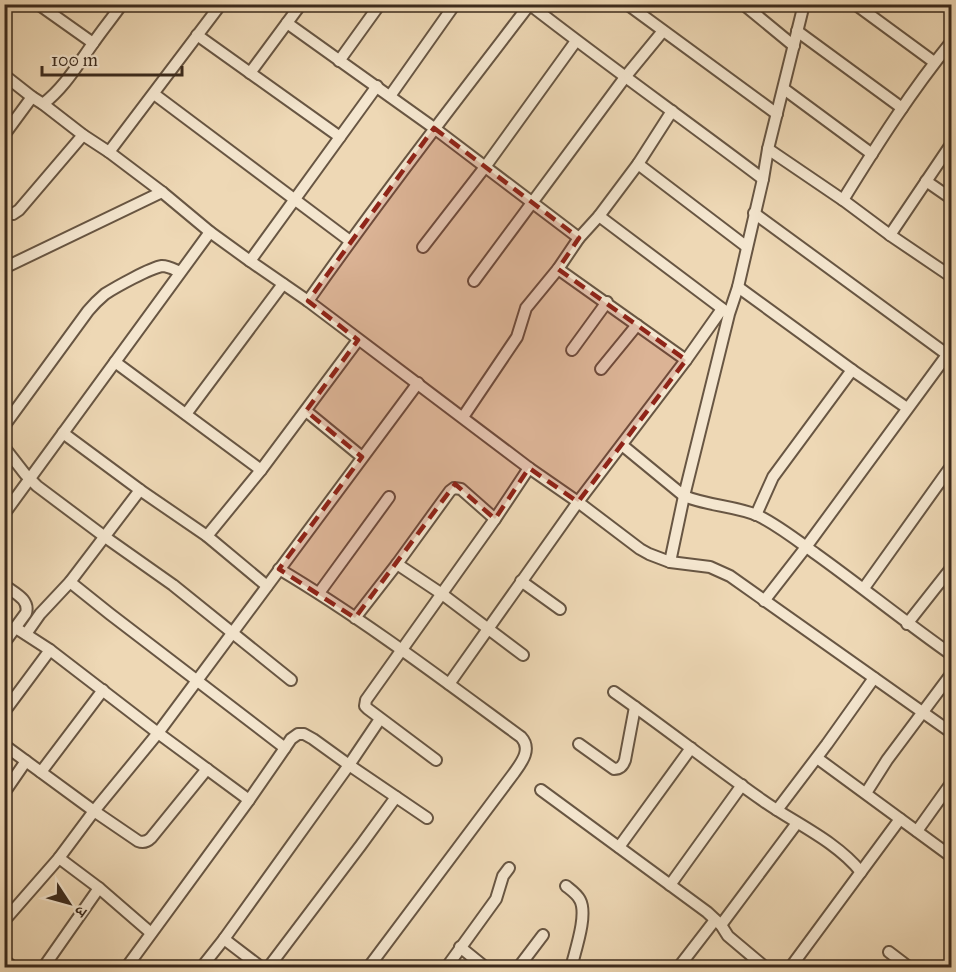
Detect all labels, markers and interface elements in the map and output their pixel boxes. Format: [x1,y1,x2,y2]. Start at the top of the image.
scale bar [42,39,182,77]
text: 100 m [51,49,98,71]
north arrow [39,873,99,933]
text: उ [70,902,91,922]

